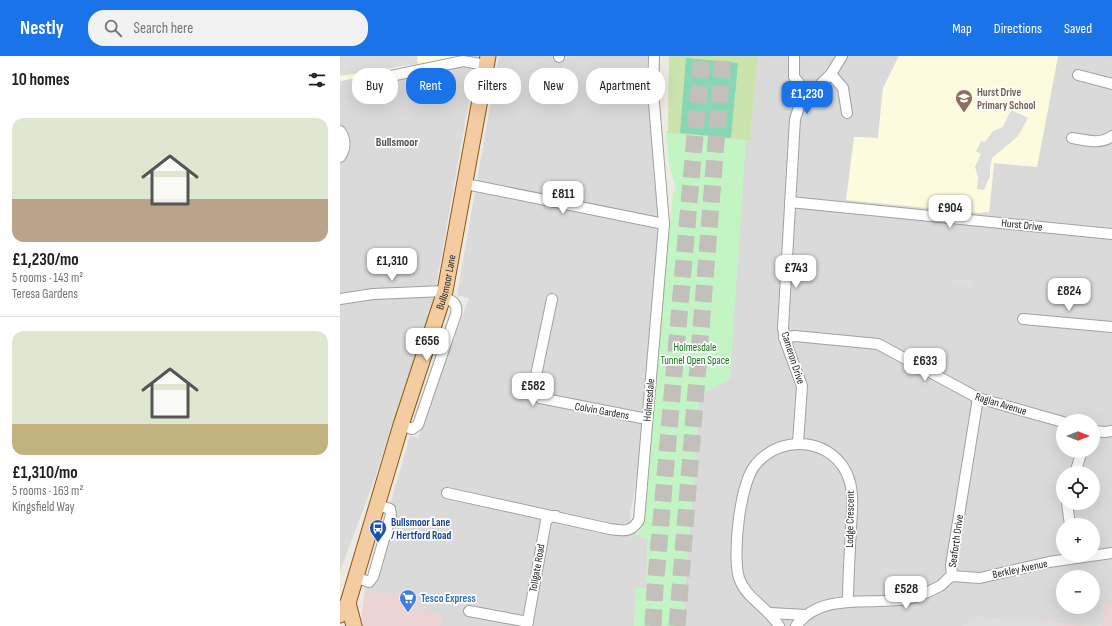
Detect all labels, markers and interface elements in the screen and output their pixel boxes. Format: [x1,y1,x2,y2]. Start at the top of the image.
search box [88,10,368,46]
text: Nestly [20,17,64,40]
icon: search [102,17,124,39]
text: Search here [134,19,193,38]
text: Map [952,20,972,37]
text: Directions [994,20,1042,37]
text: Saved [1064,20,1092,37]
chip: Buy [352,68,398,104]
chip: Rent [406,68,456,104]
chip: Filters [464,68,521,104]
chip: New [529,68,578,104]
chip: Apartment [586,68,665,104]
icon: filters [306,69,328,91]
text: 10 homes [12,70,69,90]
pin: £1,230 [774,81,840,115]
text: £1,230 [791,86,823,102]
place label: Hurst Drive Primary School [977,86,1036,112]
school or university icon: Hurst Drive Primary School [954,88,974,113]
district label: Bullsmoor [376,135,419,150]
icon: home [134,144,206,216]
pin: £811 [539,181,587,215]
text: £811 [552,186,574,202]
pin: £904 [926,195,974,229]
text: £904 [937,200,963,216]
street label: Hurst Drive [1001,216,1043,234]
pin: £1,310 [359,248,425,282]
text: £1,230/mo [12,250,79,270]
text: £1,310 [376,253,408,269]
street label: Bullsmoor Lane [433,254,458,311]
pin: £743 [772,255,820,289]
text: £743 [784,260,808,276]
text: 5 rooms · 143 m² [12,270,83,286]
pin: £824 [1045,278,1093,312]
text: £824 [1057,283,1081,299]
text: Teresa Gardens [12,286,78,302]
pin: £656 [403,328,451,362]
street label: Cameron Drive [778,330,808,386]
text: £656 [415,333,439,349]
park label: Holmesdale Tunnel Open Space [660,341,730,367]
pin: £633 [901,348,949,382]
text: £633 [913,353,937,369]
icon: home [134,357,206,429]
pin: £582 [509,373,557,407]
text: £582 [521,378,545,394]
street label: Holmesdale [641,378,657,422]
street label: Raglan Avenue [974,390,1028,418]
street label: Colvin Gardens [574,400,630,422]
north arrow [1056,414,1100,458]
map controls [1056,414,1100,614]
text: £1,310/mo [12,463,78,483]
button: locate [1056,466,1100,510]
text: 5 rooms · 163 m² [12,483,83,499]
street label: Lodge Crescent [843,490,857,548]
text: Kingsfield Way [12,499,75,515]
street label: Seaforth Drive [946,514,966,568]
place label: Bullsmoor Lane / Hertford Road [391,516,452,542]
bus stop icon: Bullsmoor Lane / Hertford Road [368,518,388,543]
button: + [1056,518,1100,562]
street label: Tollgate Road [526,543,548,593]
street label: Berkley Avenue [991,557,1049,581]
button: − [1056,570,1100,614]
pin: £528 [882,576,930,610]
text: £528 [894,581,918,597]
supermarket icon: Tesco Express [398,588,418,613]
place label: Tesco Express [421,592,476,605]

